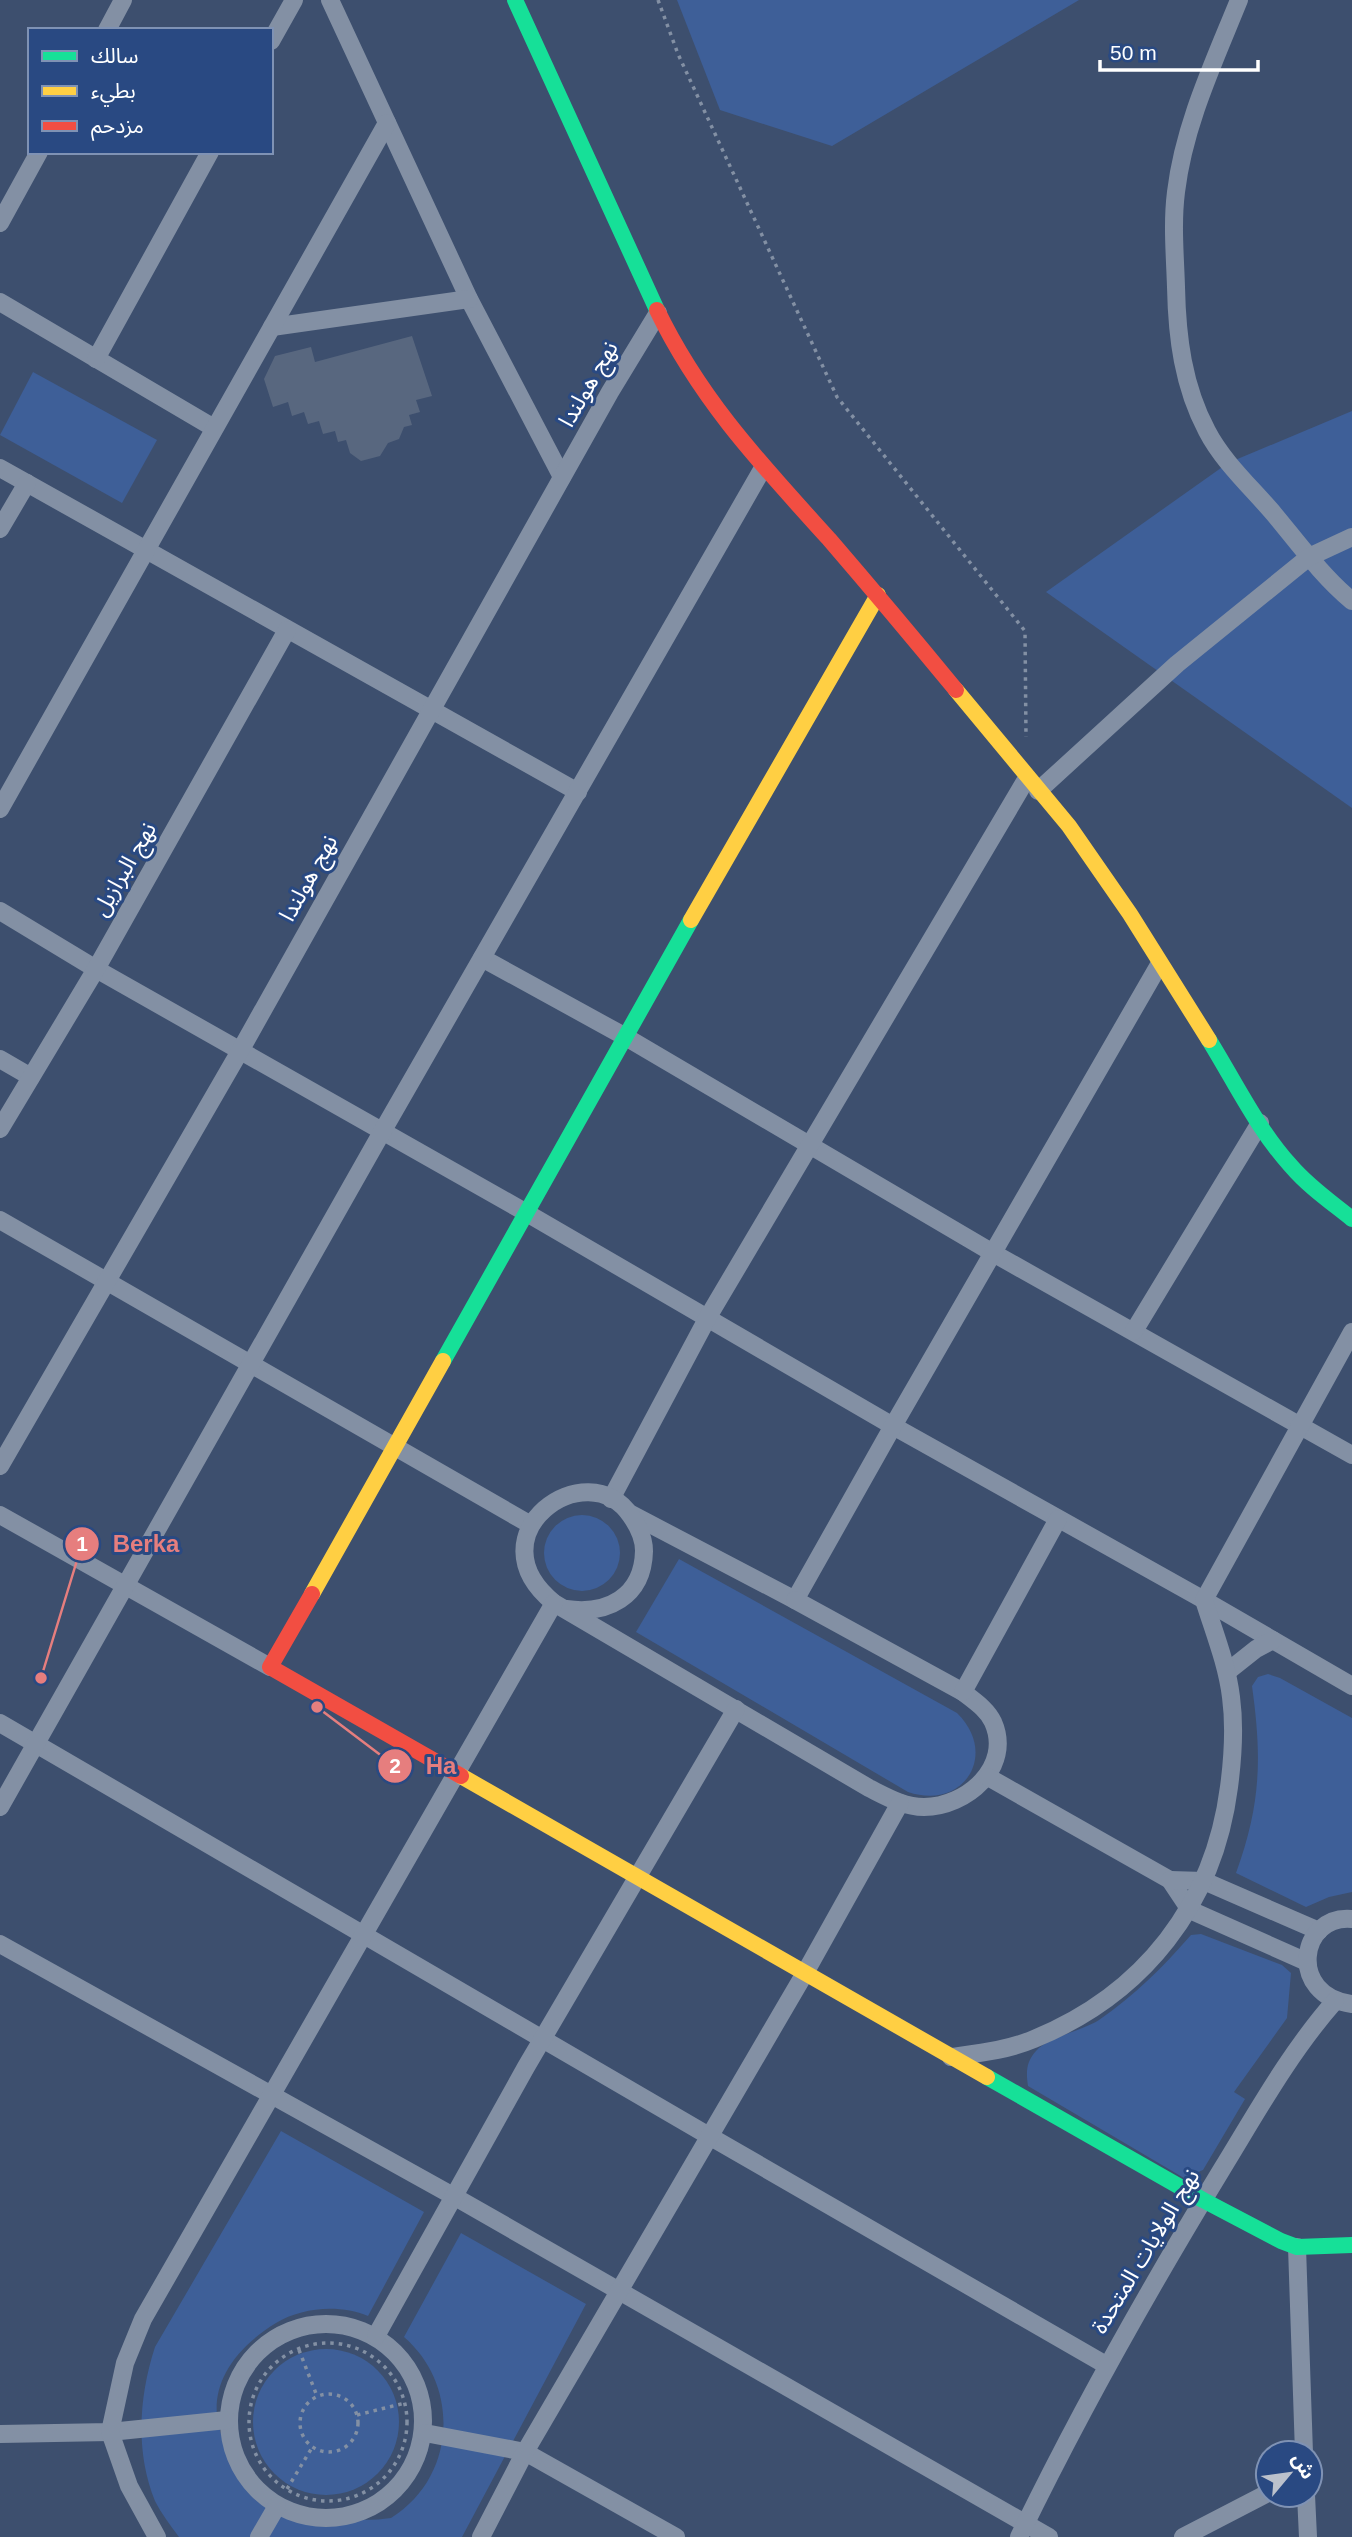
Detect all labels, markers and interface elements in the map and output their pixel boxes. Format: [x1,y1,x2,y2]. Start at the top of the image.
legend [28,28,273,154]
scale bar [1100,28,1258,72]
text: 50 m [1110,41,1157,64]
text: سالك [91,44,138,67]
text: بطيء [91,79,136,107]
text: مزدحم [91,114,144,141]
street label: نهج هولندا [553,336,626,434]
street label: نهج البرازيل [87,817,165,923]
street label: نهج هولندا [274,830,346,928]
callout: Berka [64,1521,194,1566]
text: Berka [113,1530,180,1557]
text: 1 [76,1532,88,1555]
callout: Ha [377,1743,471,1788]
text: Ha [426,1752,457,1779]
text: 2 [389,1754,401,1777]
street label: نهج الولايات المتحدة [1086,2164,1208,2340]
north arrow [1254,2439,1324,2509]
text: ش [1288,2450,1319,2482]

